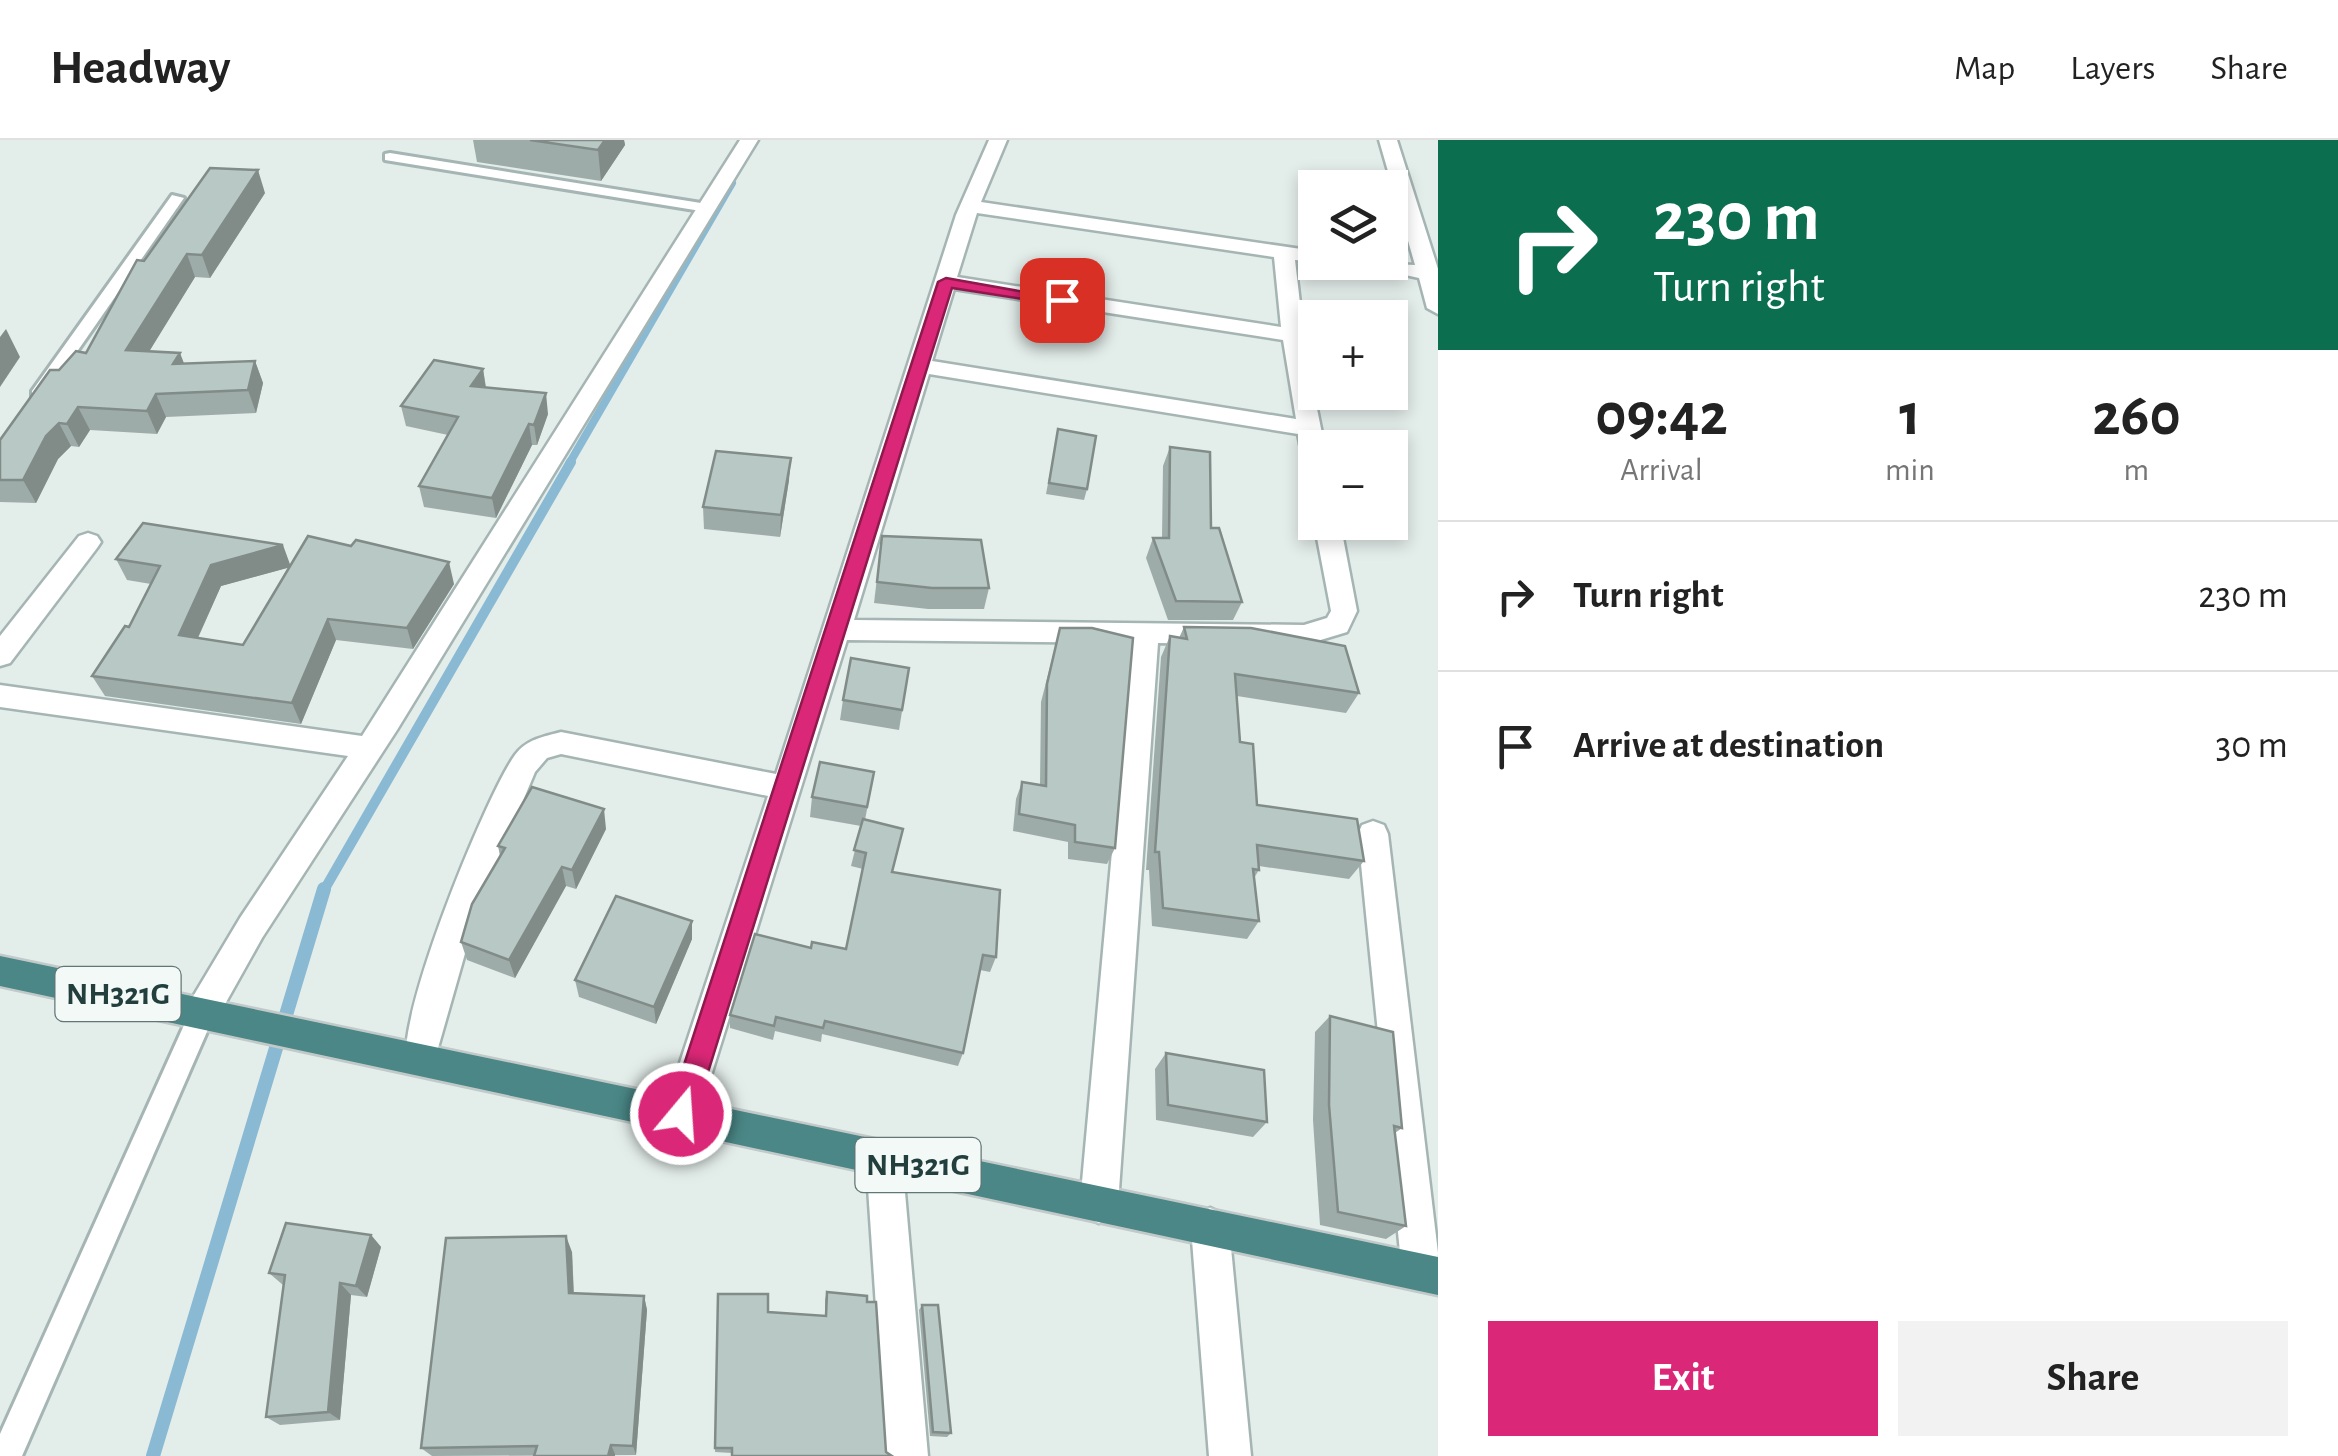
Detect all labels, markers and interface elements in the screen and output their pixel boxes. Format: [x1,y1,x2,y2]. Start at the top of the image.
text: Headway [50,45,231,93]
text: Map [1954,51,2015,86]
text: Layers [2070,51,2155,86]
text: Share [2210,51,2288,86]
map controls [1298,170,1408,540]
button: layers [1298,170,1408,280]
icon: right [1488,180,1618,310]
text: 230 m [1653,183,1820,253]
pin [1020,258,1105,343]
text: Turn right [1653,265,1825,310]
icon: arrive [1035,273,1090,328]
button: + [1298,300,1408,410]
text: 09:42 [1595,386,1728,446]
text: 1 [1899,386,1921,446]
text: 260 [2092,386,2181,446]
button: − [1298,430,1408,540]
text: Arrival [1620,454,1703,486]
text: min [1885,454,1935,486]
text: m [2124,454,2149,486]
icon: right [1488,569,1543,624]
text: Turn right [1573,577,1723,615]
text: 230 m [2198,577,2288,615]
icon: arrive [1488,719,1543,774]
text: Arrive at destination [1573,727,1884,765]
text: 30 m [2216,727,2288,765]
road number: NH321G [56,967,180,1021]
position arrow [629,1062,733,1166]
road number: NH321G [856,1138,980,1192]
button: Exit [1488,1321,1878,1436]
button: Share [1898,1321,2288,1436]

